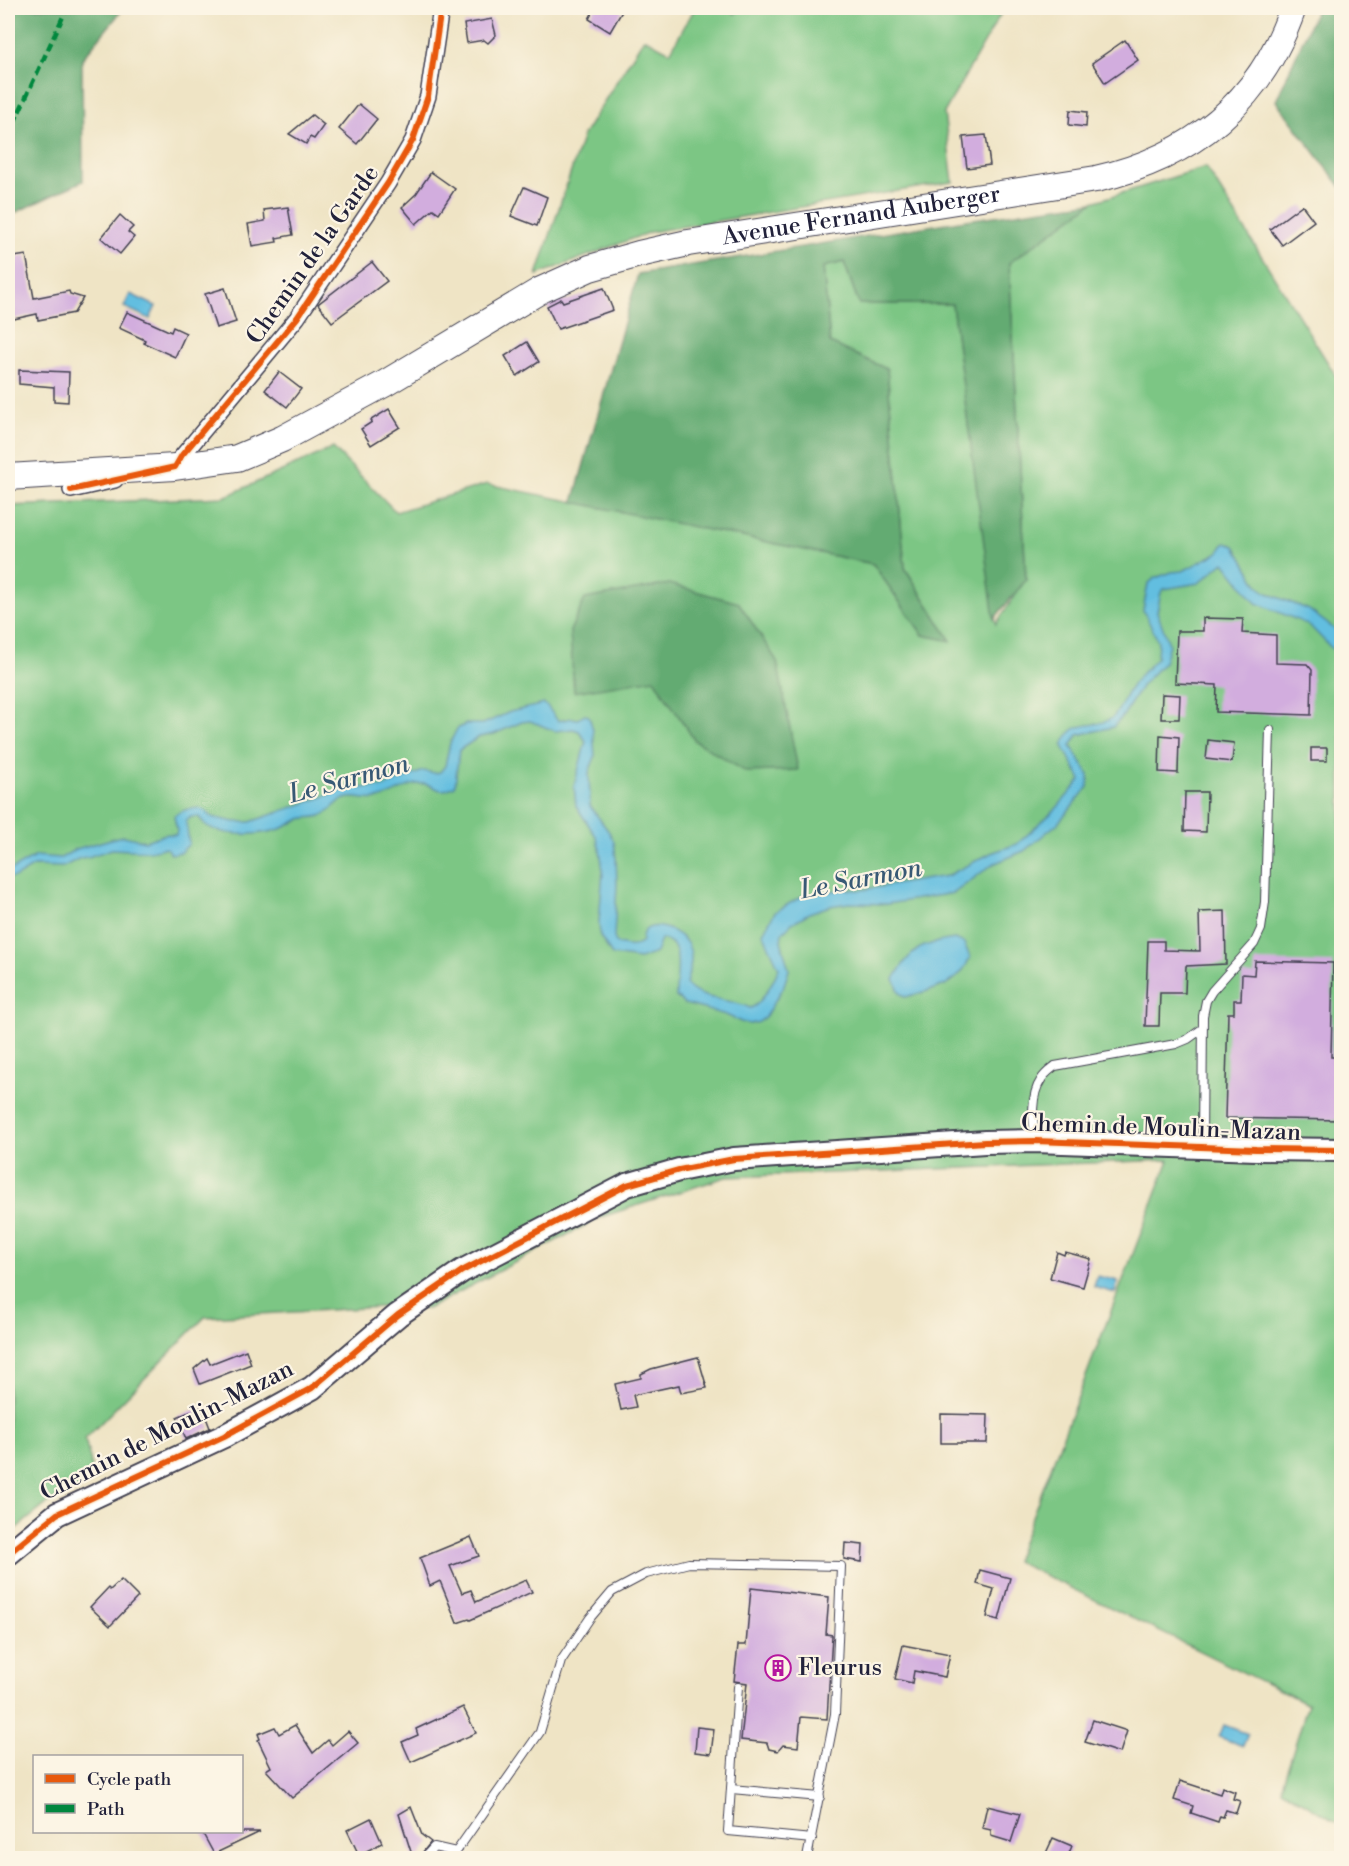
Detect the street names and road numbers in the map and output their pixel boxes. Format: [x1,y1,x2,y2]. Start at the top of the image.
street label: Chemin de la Garde [240,160,386,350]
street label: Avenue Fernand Auberger [719,179,1003,253]
street label: Chemin de Moulin-Mazan [1020,1108,1302,1148]
street label: Chemin de Moulin-Mazan [35,1354,299,1508]

